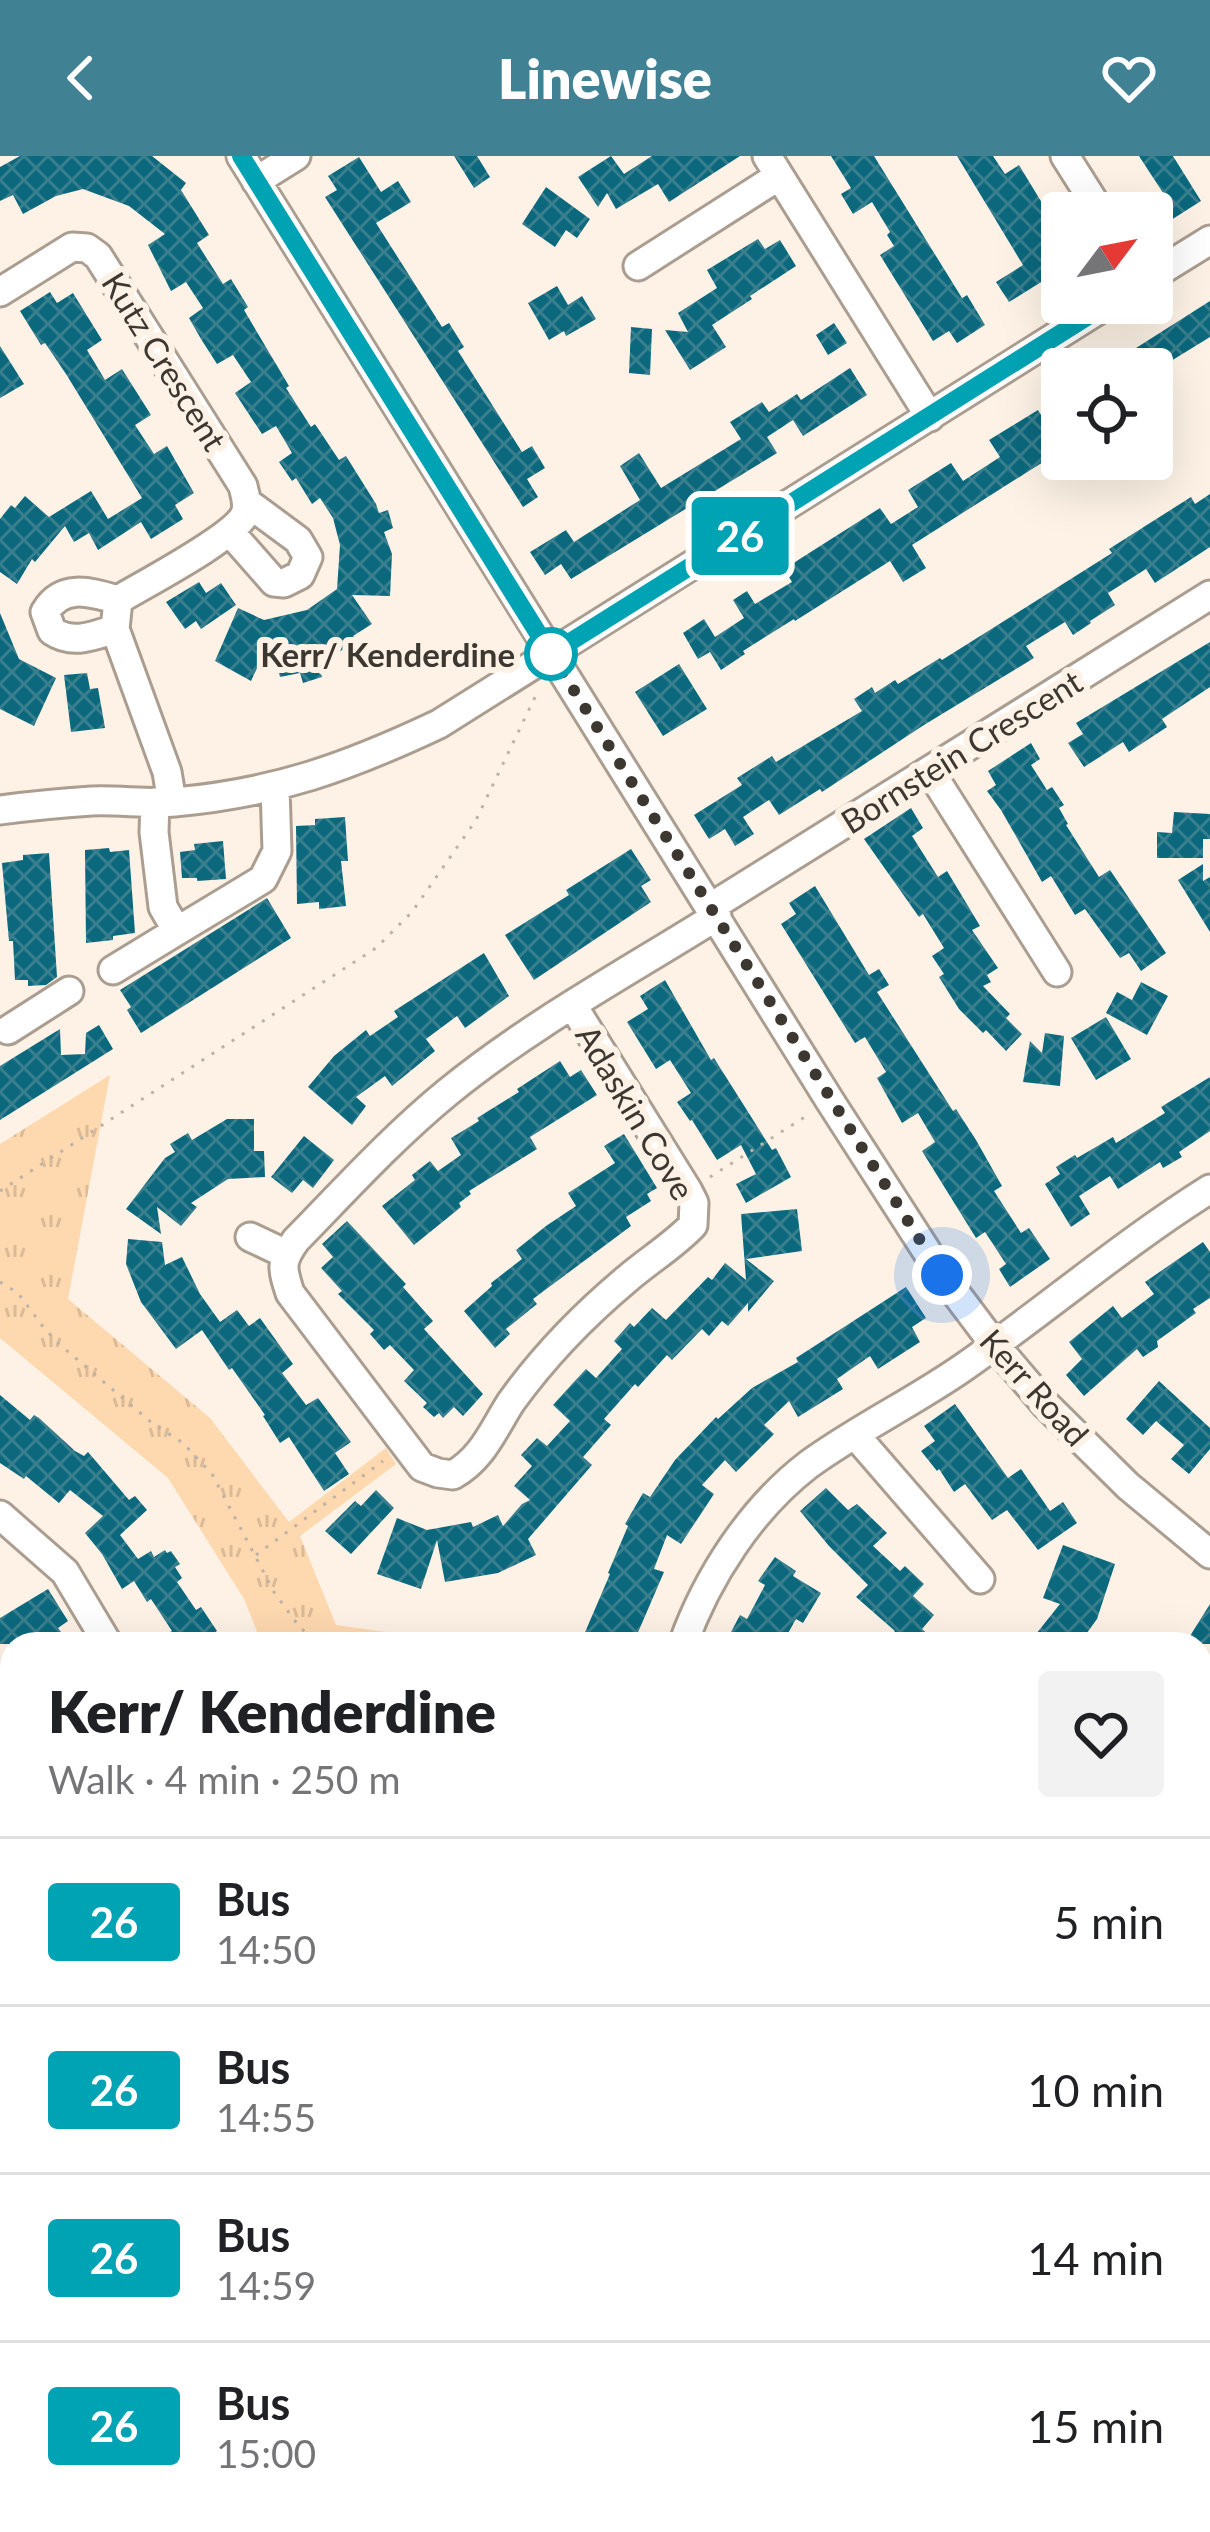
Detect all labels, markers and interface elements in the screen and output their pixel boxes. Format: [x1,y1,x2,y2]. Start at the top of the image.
icon: back [48,45,114,111]
icon: heart [1096,45,1162,111]
text: Linewise [498,46,712,111]
north arrow [1041,192,1173,324]
map controls [1041,192,1173,480]
street label: Kutz Crescent [94,265,236,458]
button: locate [1041,348,1173,480]
line badge: 26 [686,497,794,575]
text: 26 [716,511,764,561]
marker: Kerr/ Kenderdine [526,629,576,679]
place label: Kerr/ Kenderdine [260,634,515,674]
street label: Bornstein Crescent [833,661,1089,841]
street label: Adaskin Cove [568,1017,704,1207]
your location [912,1245,972,1305]
street label: Kerr Road [972,1320,1098,1454]
button: heart [1038,1671,1164,1797]
text: Kerr/ Kenderdine [48,1677,496,1745]
text: Walk · 4 min · 250 m [48,1756,401,1802]
text: Bus [216,1872,290,1926]
text: 5 min [1053,1895,1164,1949]
text: 26 [90,1897,138,1947]
text: 14:50 [216,1926,316,1972]
text: Bus [216,2040,290,2094]
text: 10 min [1027,2063,1164,2117]
text: 26 [90,2065,138,2115]
text: 14:55 [216,2094,316,2140]
text: Bus [216,2208,290,2262]
text: 14 min [1027,2231,1164,2285]
text: 26 [90,2233,138,2283]
text: 14:59 [216,2262,316,2308]
text: Bus [216,2376,290,2430]
text: 15 min [1027,2399,1164,2453]
text: 26 [90,2401,138,2451]
text: 15:00 [216,2430,316,2476]

